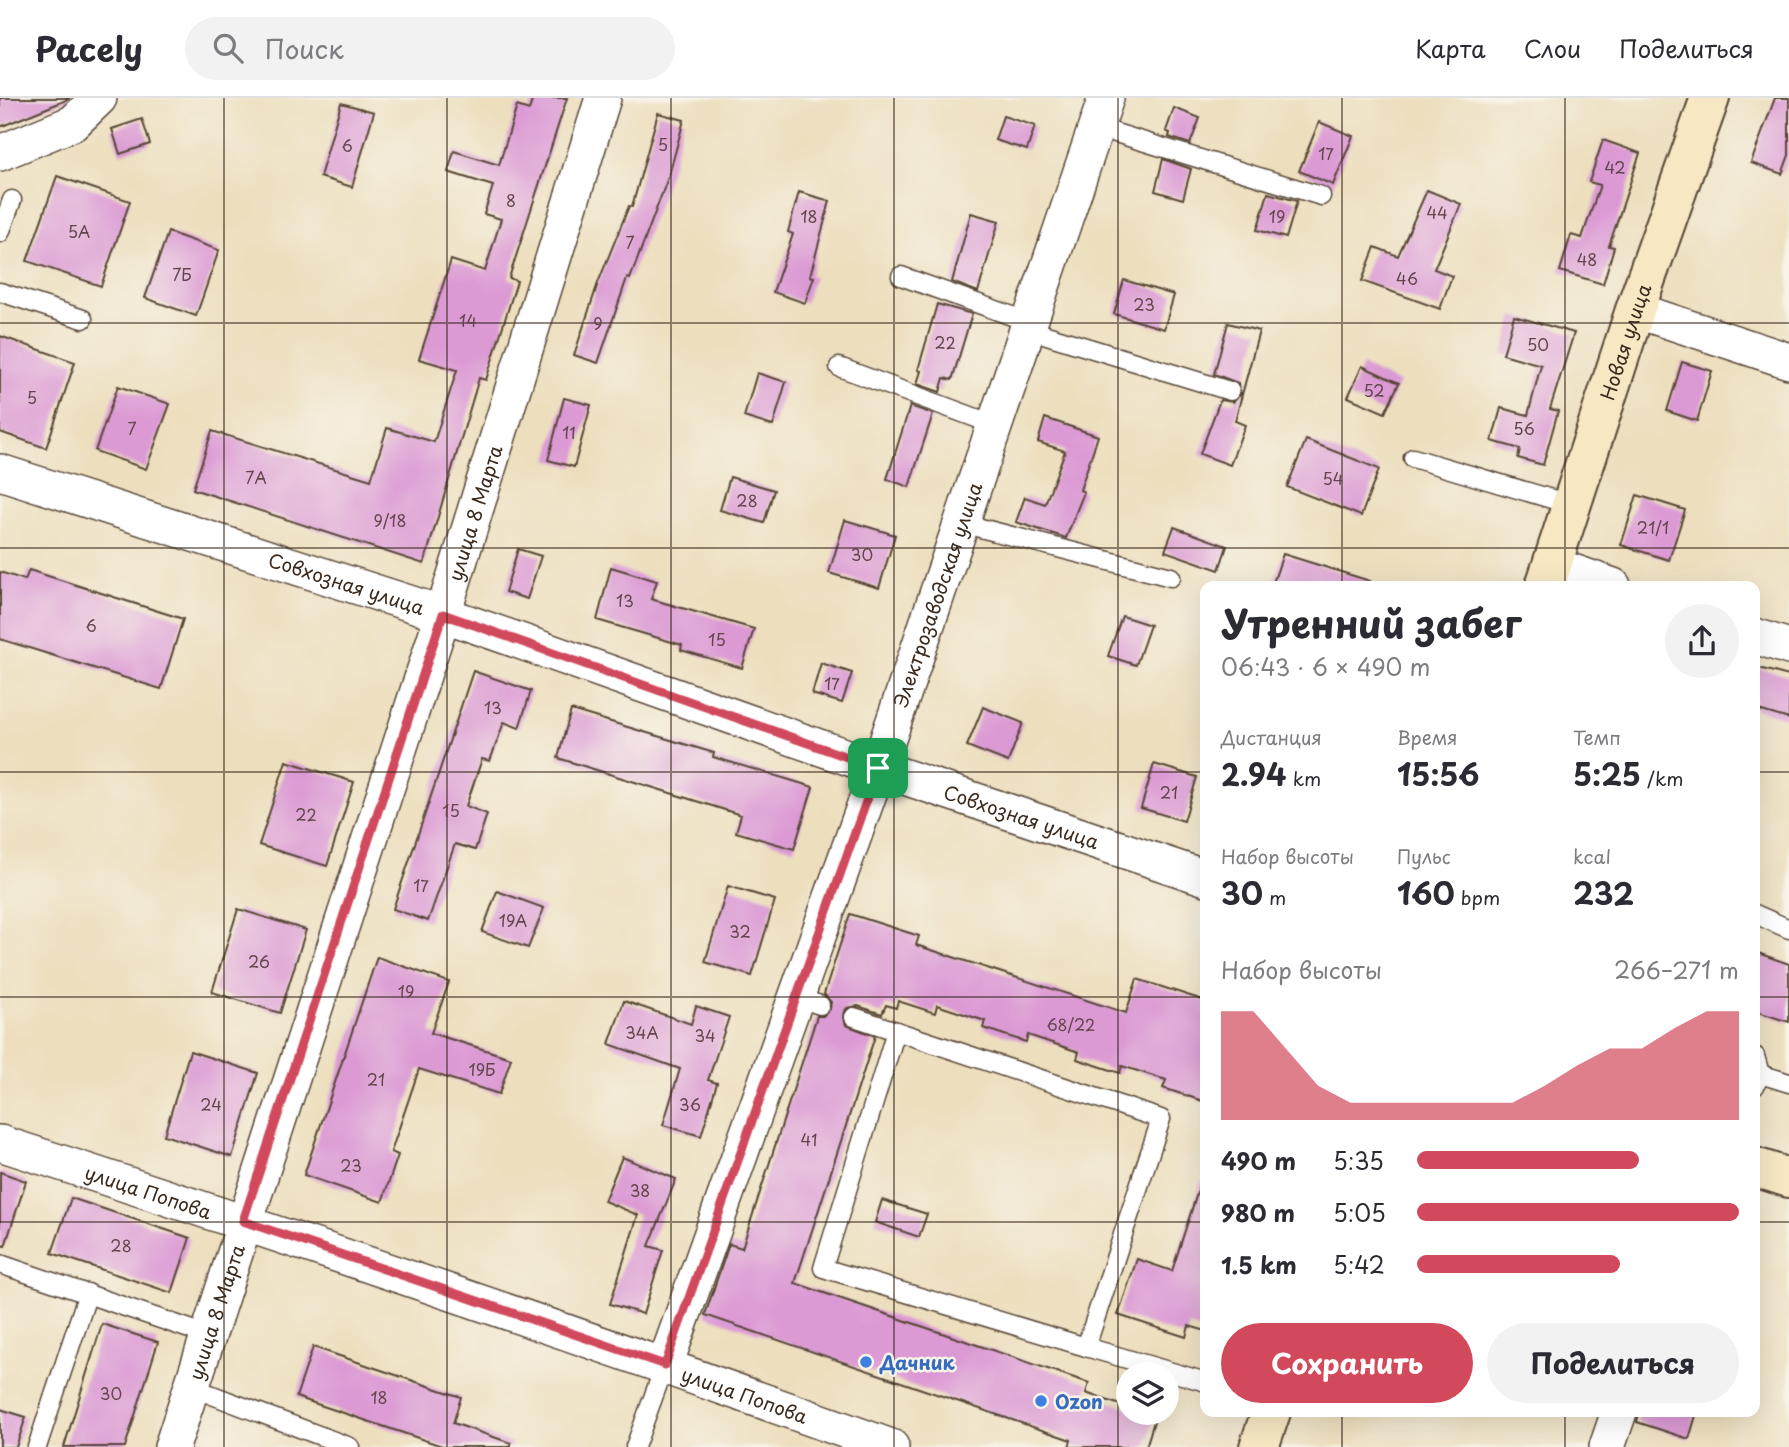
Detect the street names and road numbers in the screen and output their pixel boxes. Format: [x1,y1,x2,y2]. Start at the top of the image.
street label: Новая улица [1593,280,1657,404]
street label: улица 8 Марта [440,441,509,584]
street label: Электрозаводская улица [886,478,988,711]
street label: Совхозная улица [265,545,428,621]
street label: Совхозная улица [940,777,1103,855]
street label: улица Попова [81,1158,216,1225]
street label: улица 8 Марта [181,1240,251,1383]
street label: улица Попова [678,1359,812,1430]

